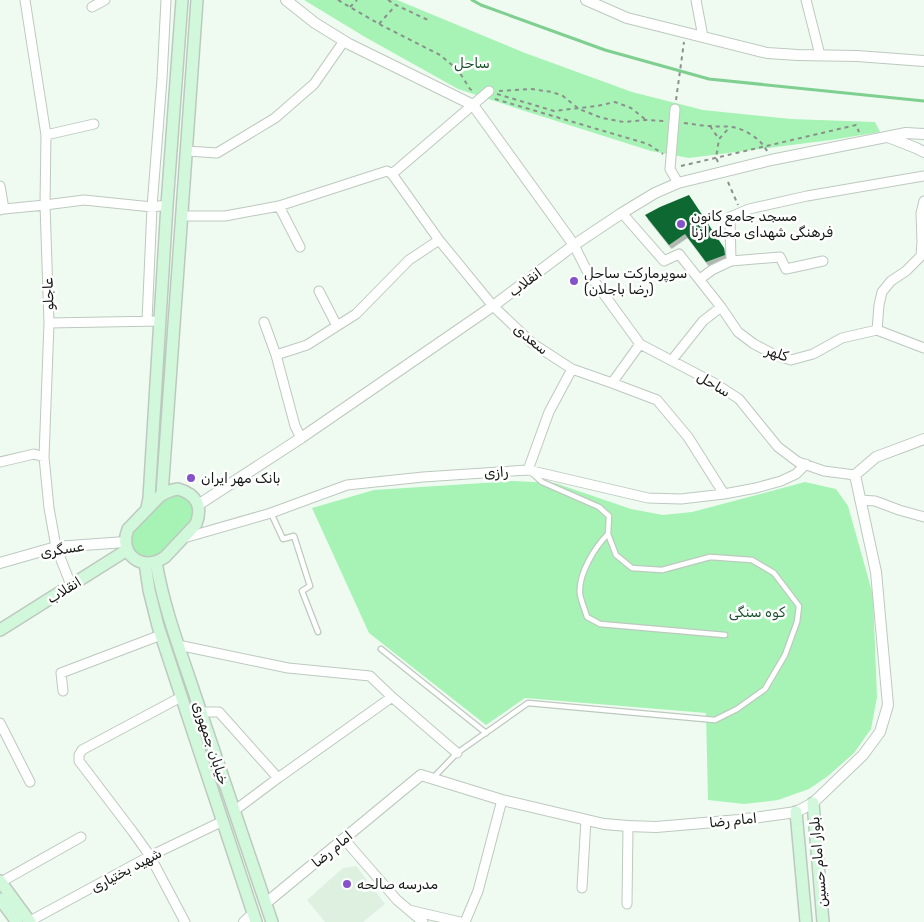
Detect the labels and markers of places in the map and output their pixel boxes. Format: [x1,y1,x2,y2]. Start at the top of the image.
place label: مسجد جامع کانون فرهنگی شهدای محله ازنا [691,208,833,241]
marker: مسجد جامع کانون فرهنگی شهدای محله ازنا [675,218,687,230]
place label: سوپرمارکت ساحل (رضا باجلان) [584,265,687,298]
marker: سوپرمارکت ساحل (رضا باجلان) [568,275,580,287]
place label: بانک مهر ایران [201,470,280,487]
marker: بانک مهر ایران [185,472,197,484]
place label: مدرسه صالحه [357,876,438,893]
marker: مدرسه صالحه [341,878,353,890]

